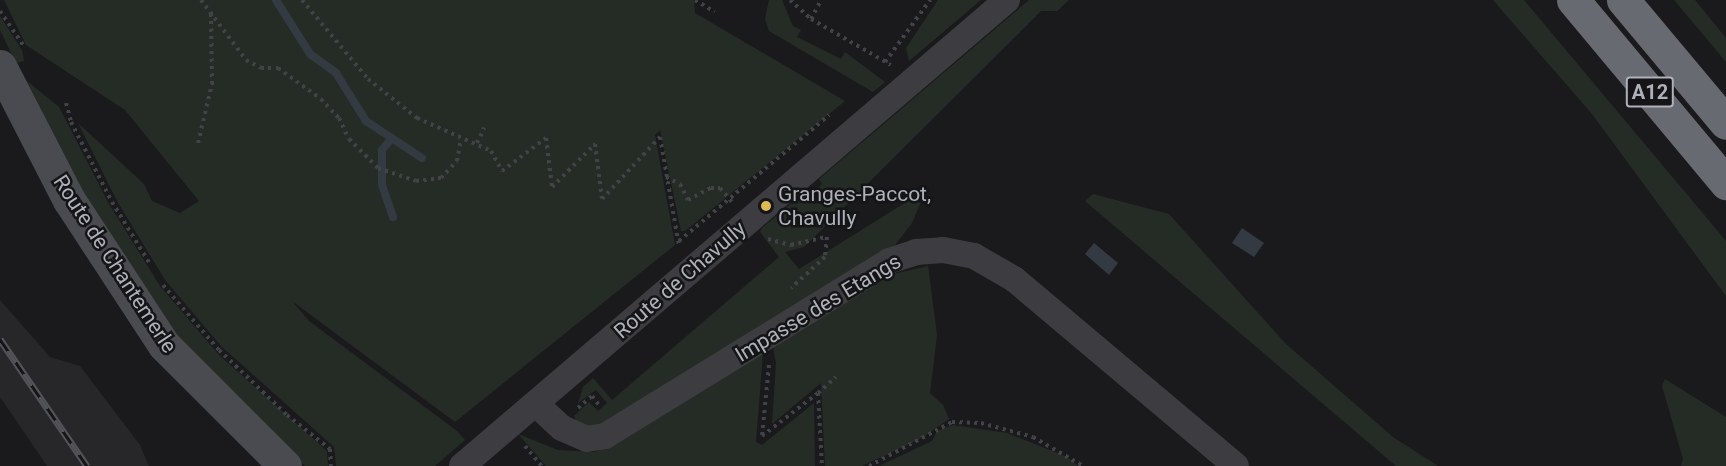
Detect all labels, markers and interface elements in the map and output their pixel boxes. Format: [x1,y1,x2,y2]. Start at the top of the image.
road number: A12 [1624,75,1676,109]
street label: Route de Chantemerle [48,170,182,358]
place label: Granges-Paccot, Chavully [778,181,931,231]
marker: Granges-Paccot, Chavully [759,199,773,213]
street label: Route de Chavully [609,216,751,344]
street label: Impasse des Etangs [731,249,905,367]

